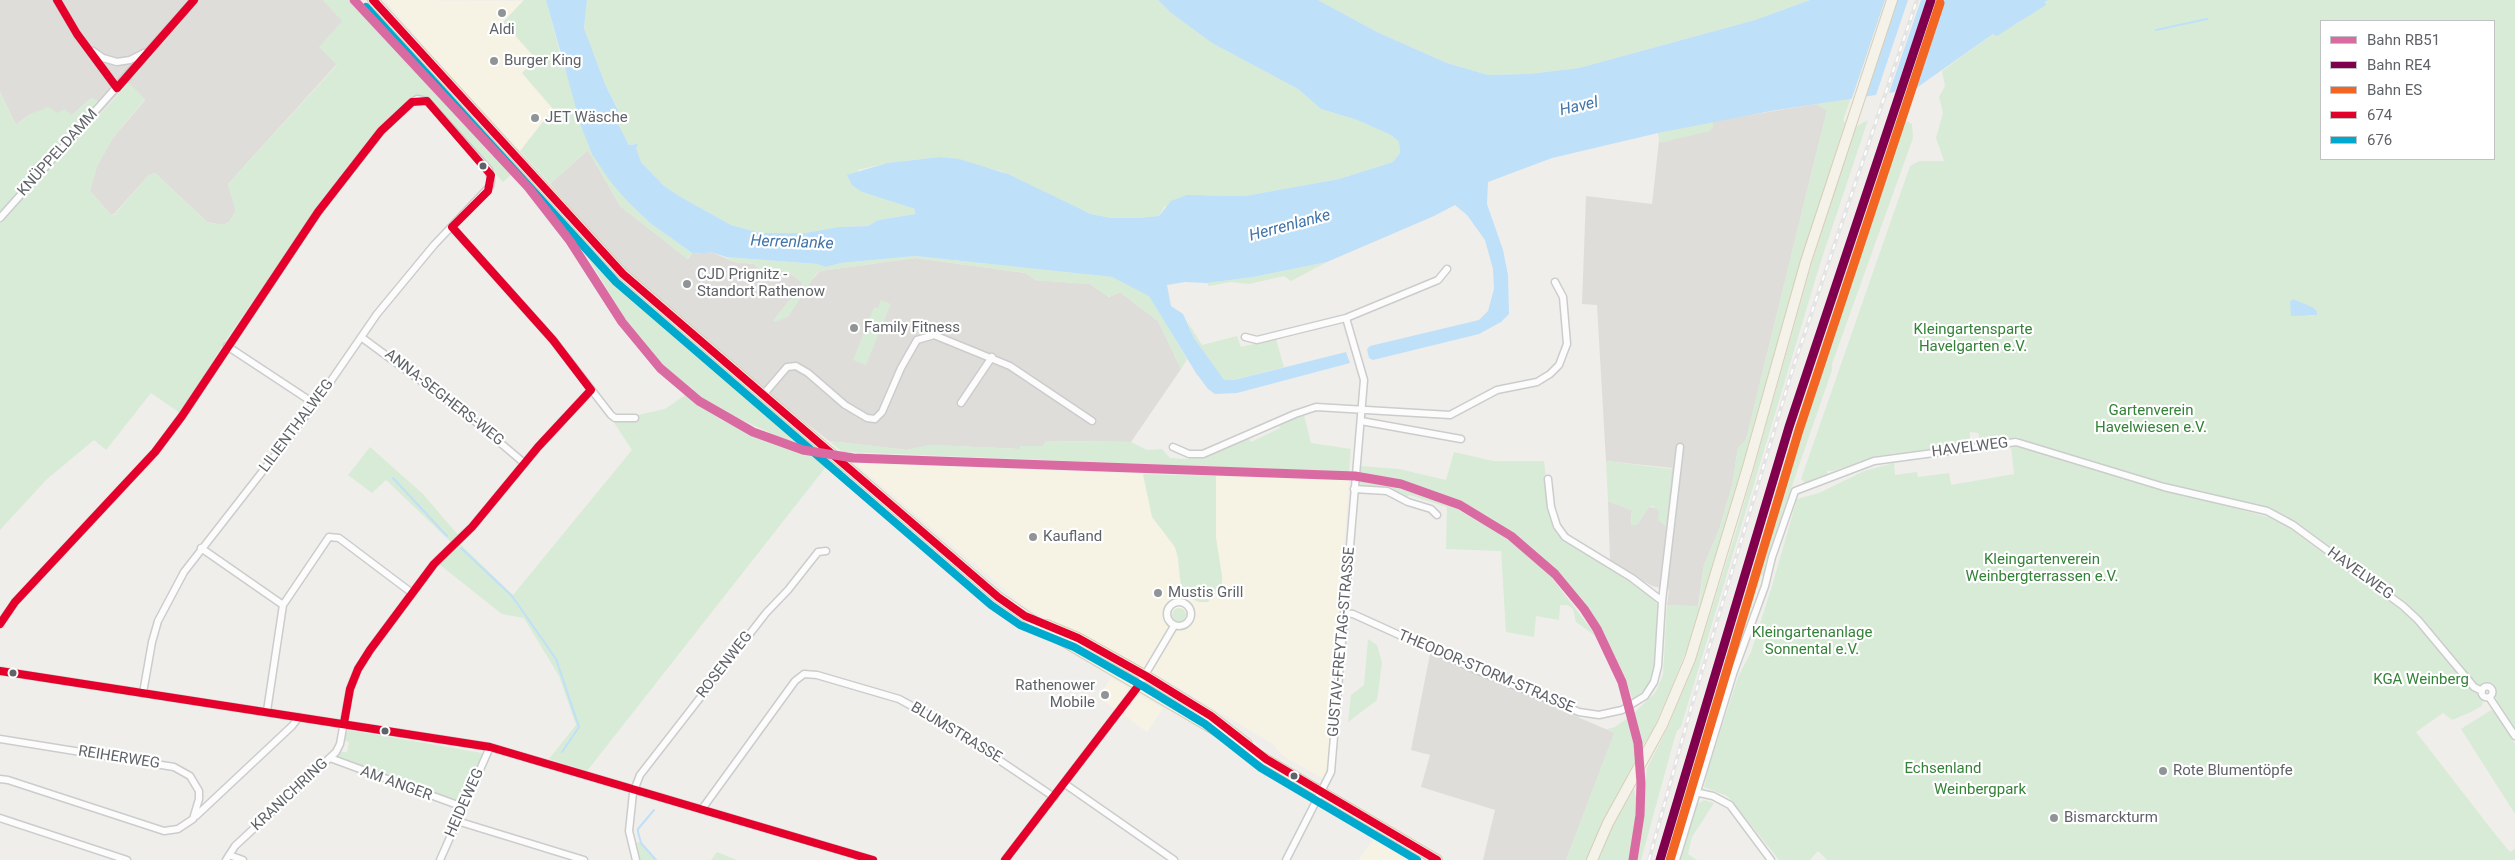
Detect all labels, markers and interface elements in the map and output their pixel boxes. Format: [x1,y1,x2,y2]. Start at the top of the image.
marker: Aldi [496,7,508,19]
legend [2320,20,2495,160]
place label: Aldi [489,21,515,39]
text: Bahn RB51 [2367,31,2440,49]
place label: Burger King [504,52,582,70]
marker: Burger King [488,55,500,67]
text: Bahn RE4 [2367,56,2431,74]
text: Bahn ES [2367,81,2422,99]
water label: Havel [1558,93,1600,121]
street label: KNÜPPELDAMM [14,106,102,200]
text: 674 [2367,106,2392,124]
place label: JET Wäsche [545,109,628,127]
marker: JET Wäsche [529,112,541,124]
text: 676 [2367,131,2392,149]
unlabelled marker [478,161,488,171]
water label: Herrenlanke [1247,206,1333,246]
water label: Herrenlanke [750,232,834,254]
place label: CJD Prignitz - Standort Rathenow [697,266,825,301]
marker: CJD Prignitz - Standort Rathenow [681,278,693,290]
place label: Family Fitness [864,319,960,337]
park label: Kleingartensparte Havelgarten e.V. [1914,321,2032,356]
marker: Family Fitness [848,322,860,334]
street label: ANNA-SEGHERS-WEG [381,346,507,450]
street label: LILIENTHALWEG [256,376,338,476]
park label: Gartenverein Havelwiesen e.V. [2095,402,2207,437]
street label: HAVELWEG [1931,434,2009,462]
place label: Kaufland [1043,528,1102,546]
marker: Kaufland [1027,531,1039,543]
street label: HAVELWEG [2324,544,2396,604]
street label: GUSTAV-FREYTAG-STRASSE [1325,546,1359,738]
park label: Kleingartenverein Weinbergterrassen e.V. [1966,551,2118,586]
place label: Mustis Grill [1168,584,1243,602]
marker: Mustis Grill [1152,587,1164,599]
park label: Kleingartenanlage Sonnental e.V. [1752,624,1872,659]
street label: THEODOR-STORM-STRASSE [1395,627,1577,717]
street label: ROSENWEG [693,628,757,702]
unlabelled marker [8,668,18,678]
park label: KGA Weinberg [2373,671,2469,689]
place label: Rathenower Mobile [1015,677,1095,712]
marker: Rathenower Mobile [1099,689,1111,701]
street label: BLUMSTRASSE [907,699,1005,767]
unlabelled marker [380,726,390,736]
street label: REIHERWEG [77,743,161,773]
street label: KRANICHRING [248,755,332,835]
park label: Echsenland [1904,760,1982,778]
place label: Rote Blumentöpfe [2173,762,2293,780]
street label: AM ANGER [358,763,434,805]
marker: Rote Blumentöpfe [2157,765,2169,777]
street label: HEIDEWEG [442,766,488,840]
unlabelled marker [1289,771,1299,781]
park label: Weinbergpark [1934,781,2026,799]
place label: Bismarckturm [2064,809,2158,827]
marker: Bismarckturm [2048,812,2060,824]

